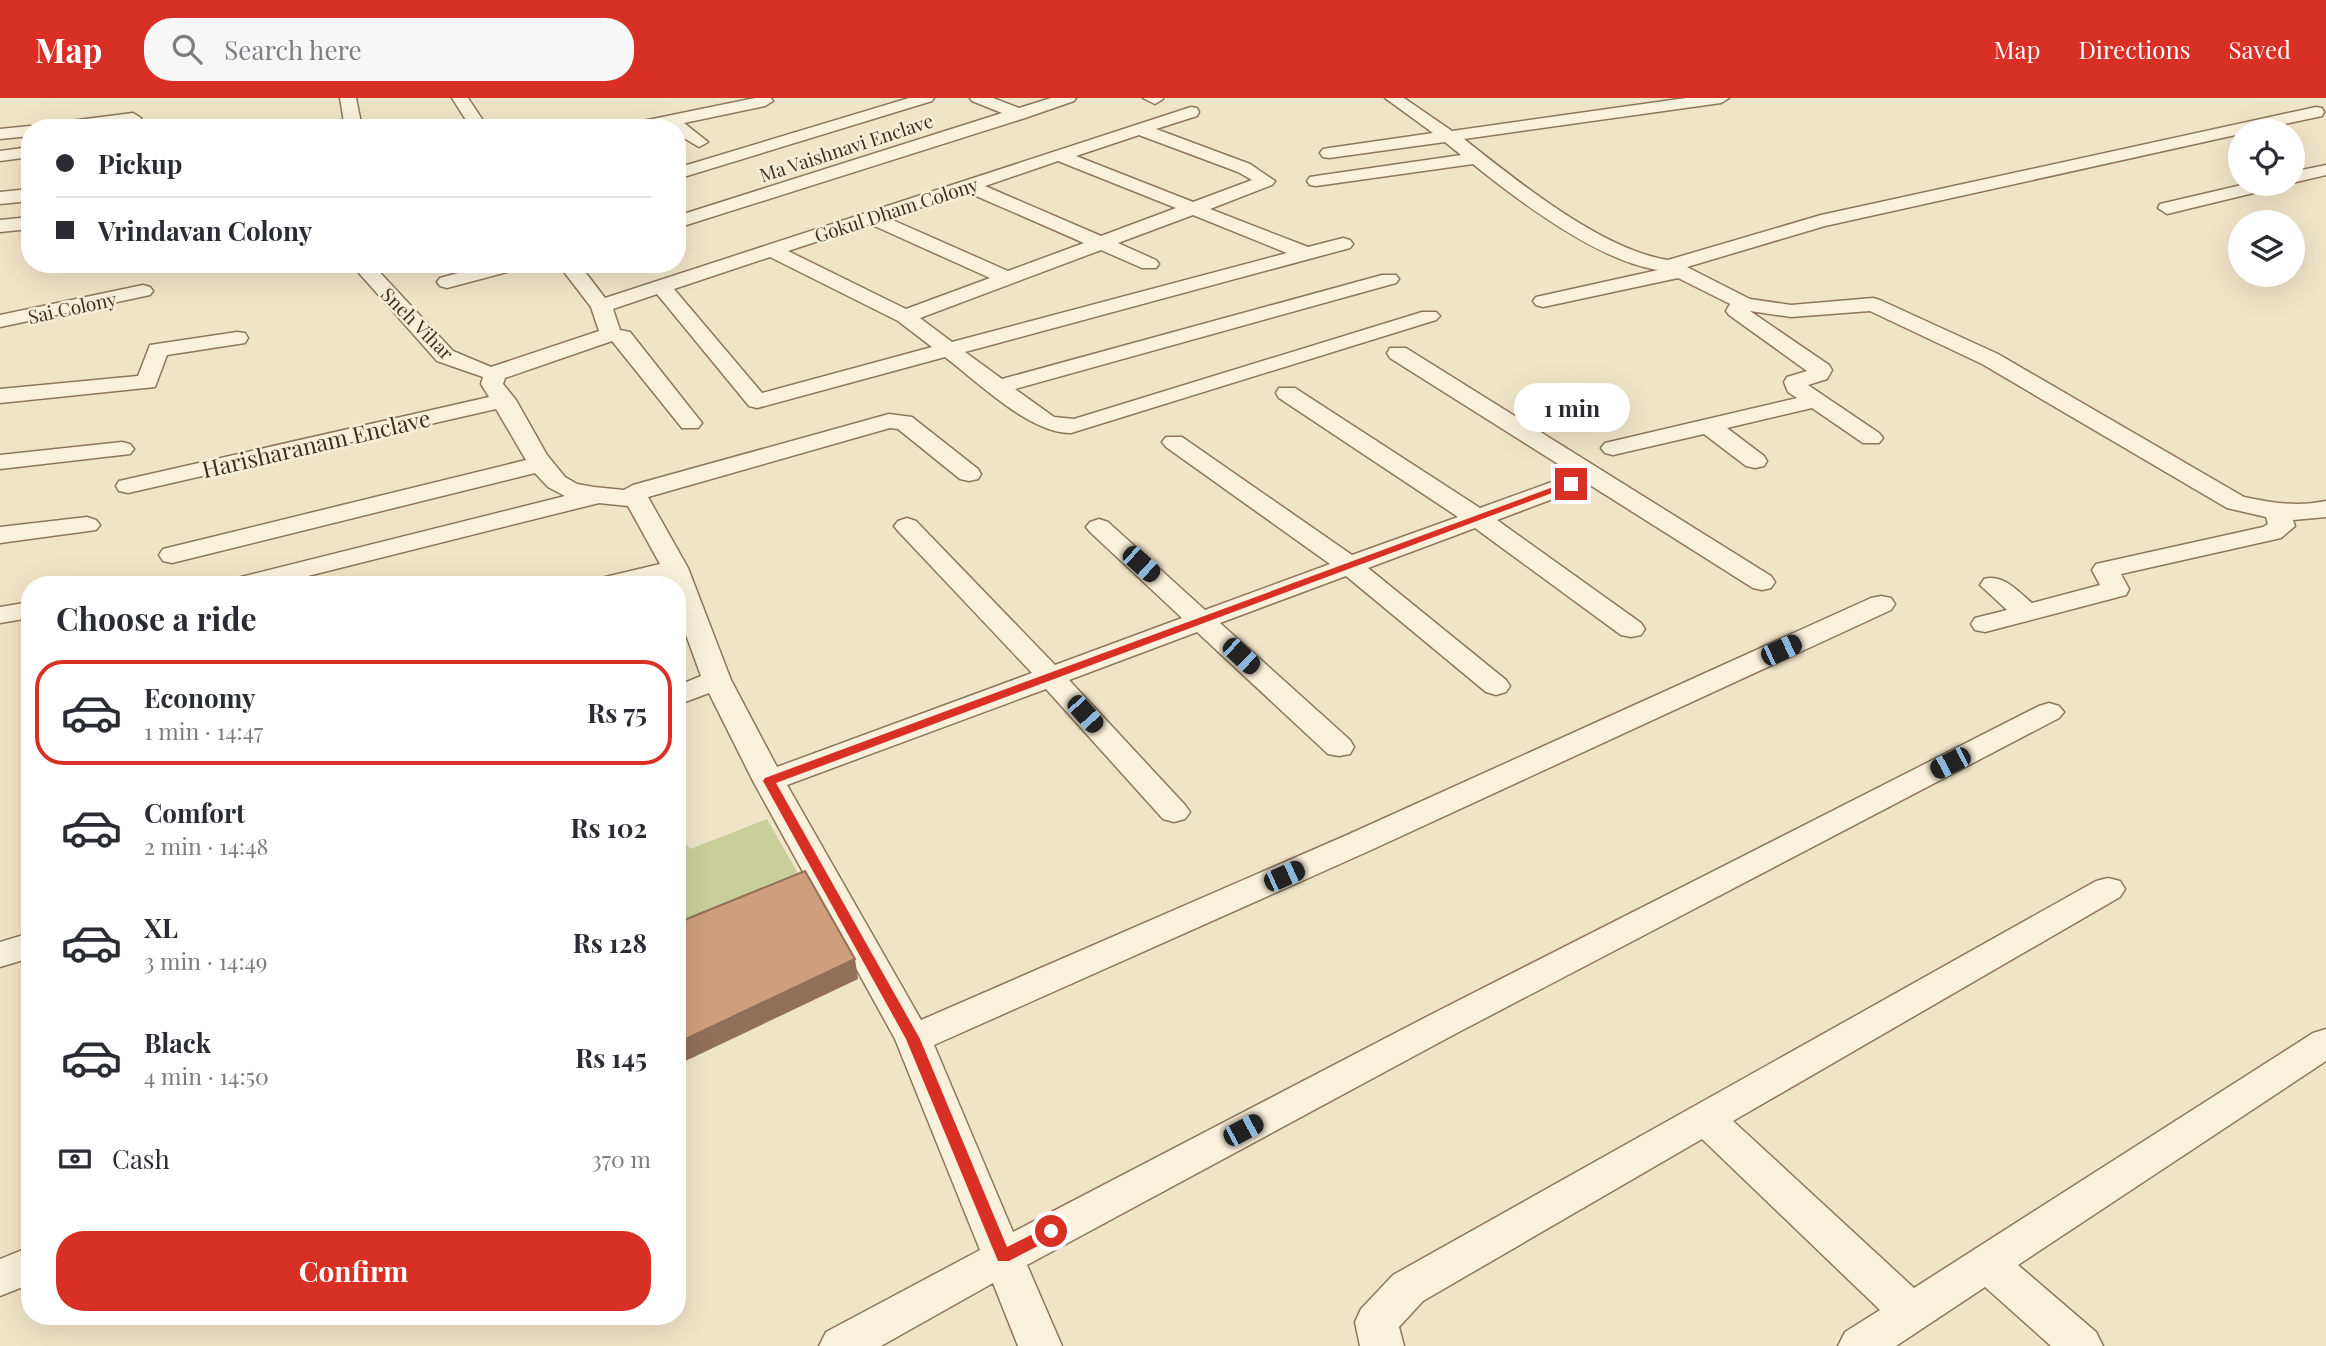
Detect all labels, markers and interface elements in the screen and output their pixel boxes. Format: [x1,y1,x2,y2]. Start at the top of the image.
search box [144,18,634,81]
text: Map [35,27,102,71]
icon: search [168,30,206,68]
text: Search here [224,32,362,67]
text: Map [1994,33,2040,65]
text: Directions [2078,33,2191,65]
text: Saved [2229,33,2291,65]
street label: Ma Vaishnavi Enclave [756,107,936,187]
map controls [2228,119,2305,287]
button: locate [2228,119,2305,196]
text: Pickup [98,146,182,181]
street label: Gokul Dham Colony [811,170,982,248]
button: layers [2228,210,2305,287]
text: Vrindavan Colony [98,213,312,248]
street label: Sneh Vihar [376,281,460,365]
street label: Sai Colony [25,285,119,329]
callout: 1 min [1513,382,1629,432]
text: 1 min [1544,392,1600,423]
street label: Harisharanam Enclave [199,402,433,484]
route end [1555,468,1587,500]
car [1119,542,1164,586]
text: Choose a ride [56,596,257,639]
car [1758,632,1805,668]
car [1219,634,1264,678]
text: Economy [144,680,255,715]
icon: car [60,681,123,744]
car [1064,691,1107,737]
text: Rs 75 [587,695,647,730]
text: 1 min · 14:47 [144,715,263,746]
car [1927,744,1974,782]
text: Comfort [144,795,245,830]
icon: car [60,796,123,859]
text: Rs 102 [571,810,647,845]
text: 2 min · 14:48 [144,830,268,861]
car [1261,858,1308,894]
text: XL [144,910,178,945]
icon: car [60,911,123,974]
text: Rs 128 [573,925,647,960]
text: 3 min · 14:49 [144,945,268,976]
text: Black [144,1025,211,1060]
icon: car [60,1026,123,1089]
text: Rs 145 [575,1040,647,1075]
text: 4 min · 14:50 [144,1060,269,1091]
car [1220,1111,1267,1149]
icon: cash [56,1140,94,1178]
text: Cash [112,1141,170,1176]
text: 370 m [591,1143,651,1174]
route start [1035,1215,1067,1247]
button: Confirm [56,1231,651,1311]

